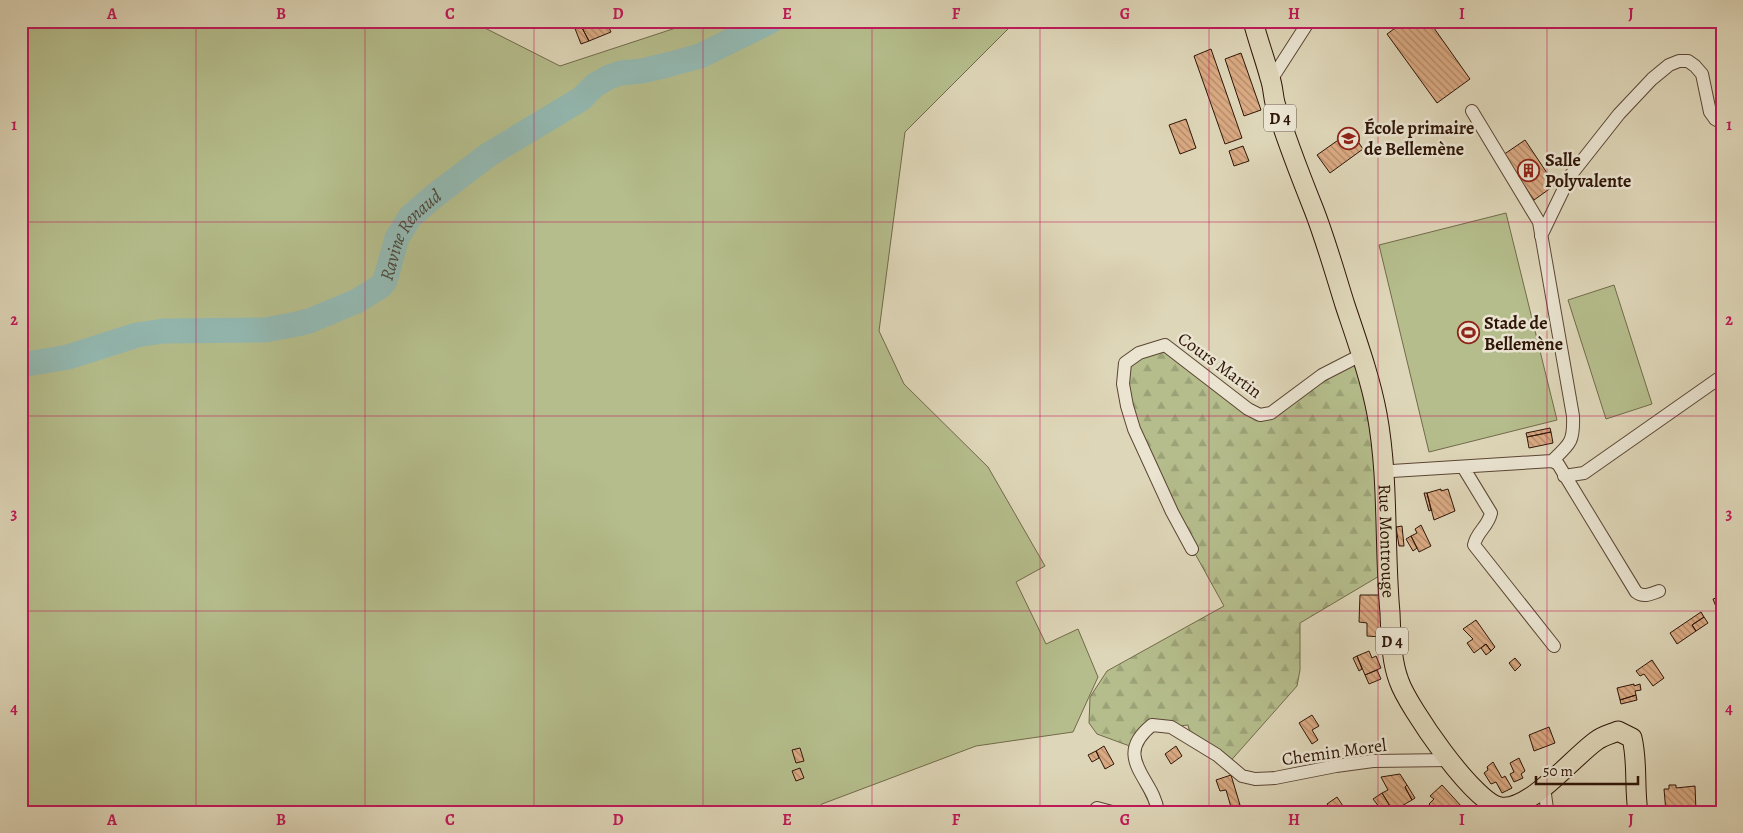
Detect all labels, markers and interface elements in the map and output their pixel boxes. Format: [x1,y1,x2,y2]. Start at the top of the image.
text: A [106,3,118,25]
text: B [276,3,286,25]
text: C [445,3,455,25]
text: D [612,3,624,25]
text: E [782,3,792,25]
text: F [952,3,961,25]
text: G [1120,3,1130,25]
text: H [1288,3,1300,25]
text: I [1459,3,1465,25]
text: J [1628,3,1634,25]
road number: D 4 [1264,105,1296,132]
text: 1 [11,114,17,136]
text: 1 [1726,114,1732,136]
place label: École primaire de Bellemène [1364,116,1474,161]
school or university icon: École primaire de Bellemène [1336,126,1360,150]
place label: Salle Polyvalente [1545,148,1631,193]
building icon: Salle Polyvalente [1517,158,1541,182]
water label: Ravine Renaud [374,183,447,284]
text: 2 [10,309,18,331]
text: 2 [1725,309,1733,331]
place label: Stade de Bellemène [1484,311,1563,356]
sports icon: Stade de Bellemène [1456,321,1480,345]
street label: Cours Martin [1173,326,1267,404]
street label: Rue Montrouge [1373,483,1401,599]
text: 3 [11,503,18,525]
text: 3 [1726,503,1733,525]
road number: D 4 [1376,627,1408,654]
text: 4 [10,698,18,720]
text: 4 [1725,698,1733,720]
street label: Chemin Morel [1280,733,1388,771]
scale bar [1536,753,1638,785]
text: 50 m [1543,761,1573,781]
text: A [106,809,118,831]
text: B [276,809,286,831]
text: C [445,809,455,831]
text: D [612,809,624,831]
text: E [782,809,792,831]
text: F [952,809,961,831]
text: G [1120,809,1130,831]
text: H [1288,809,1300,831]
text: I [1459,809,1465,831]
text: J [1628,809,1634,831]

